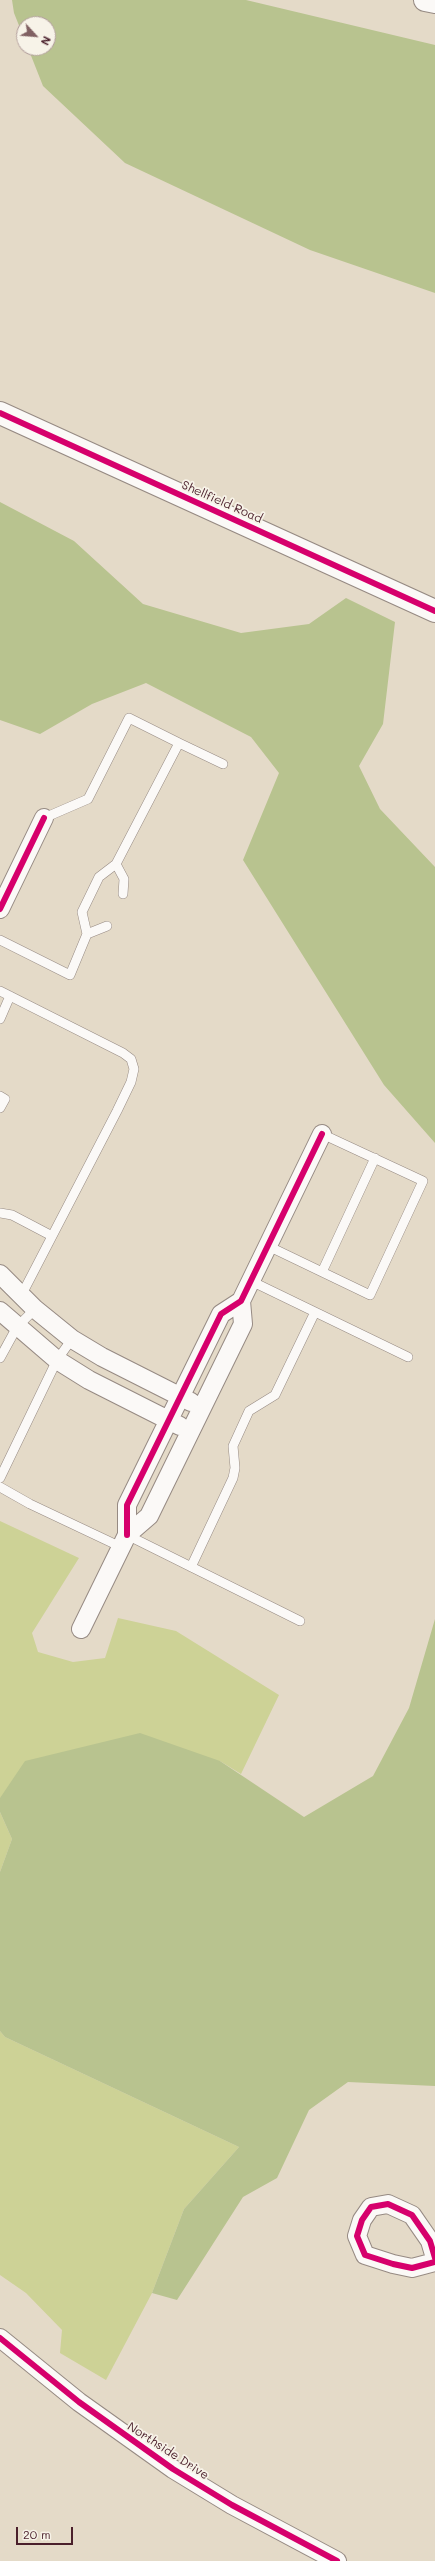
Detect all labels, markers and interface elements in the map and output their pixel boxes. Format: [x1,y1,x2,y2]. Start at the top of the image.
north arrow [16,16,56,56]
text: N [38,34,55,48]
street label: Shellfield Road [179,478,265,526]
street label: Northside Drive [125,2419,211,2483]
scale bar [18,2519,75,2545]
text: 20 m [23,2526,51,2542]

